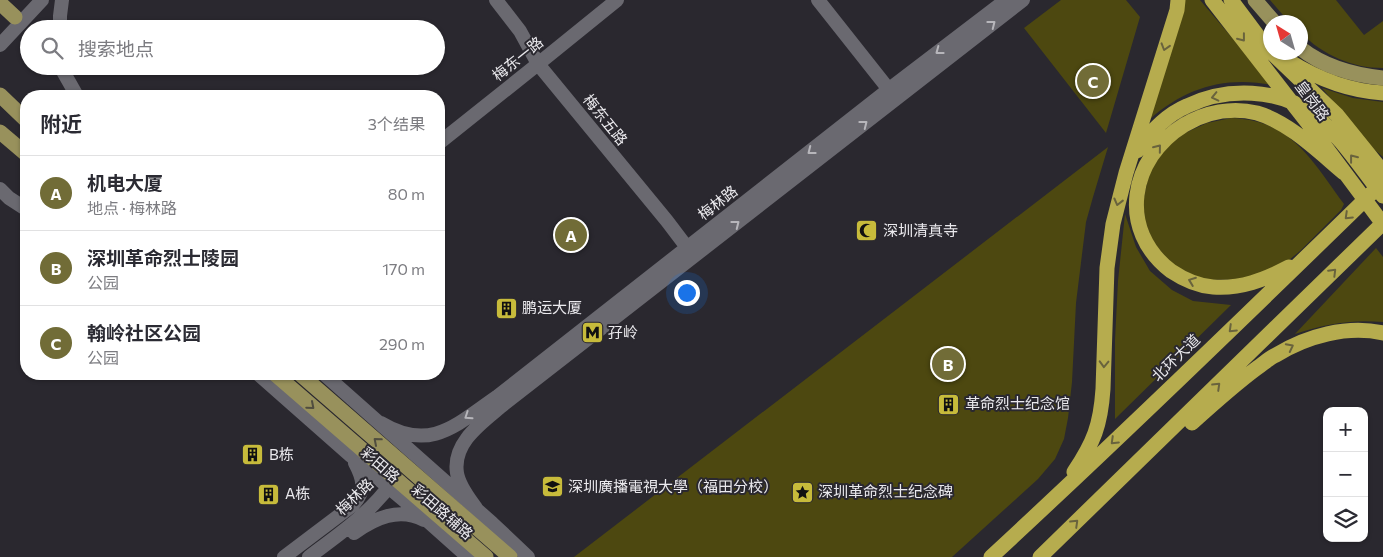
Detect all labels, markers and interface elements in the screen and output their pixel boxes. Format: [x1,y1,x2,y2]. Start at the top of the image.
north arrow [1263,15,1308,60]
search box [20,20,445,75]
one-way arrow [986,21,996,30]
street label: 梅东一路 [488,32,546,84]
one-way arrow [1237,33,1246,42]
icon: search [38,34,66,62]
text: 搜索地点 [78,37,154,60]
one-way arrow [1161,42,1171,51]
one-way arrow [935,45,945,54]
pin: C [1077,62,1109,100]
street label: 皇岗路 [1292,77,1334,124]
street label: 梅东五路 [580,90,632,148]
one-way arrow [1210,91,1219,102]
text: 附近 [40,111,82,136]
text: 3个结果 [368,114,425,133]
one-way arrow [858,121,867,129]
one-way arrow [808,145,817,153]
one-way arrow [1152,145,1160,154]
one-way arrow [1350,154,1359,164]
text: 机电大厦 [87,171,163,194]
street label: 梅林路 [694,181,741,223]
text: A [50,184,62,203]
text: 80 m [388,184,425,203]
text: 地点 · 梅林路 [87,198,177,217]
one-way arrow [1113,198,1124,207]
one-way arrow [1345,210,1354,219]
pin: A [555,216,587,254]
mosque icon: 深圳清真寺 [855,219,879,243]
one-way arrow [730,221,740,230]
place label: 深圳清真寺 [883,221,958,239]
text: 深圳革命烈士陵园 [87,246,239,269]
text: B [51,259,61,278]
text: 170 m [382,259,425,278]
one-way arrow [1327,269,1336,278]
text: 公园 [87,273,119,292]
one-way arrow [1188,277,1196,287]
your location [674,280,700,306]
building icon: 鹏运大厦 [494,296,518,320]
place label: 鹏运大厦 [522,298,582,316]
text: 翰岭社区公园 [87,321,201,344]
metro station icon: 孖岭 [580,321,604,345]
place label: 孖岭 [608,323,638,341]
one-way arrow [1229,323,1238,332]
street label: 北环大道 [1147,330,1203,385]
text: C [51,334,61,353]
text: 290 m [379,334,425,353]
one-way arrow [1285,343,1294,353]
pin: B [932,345,964,383]
text: 公园 [87,348,119,367]
one-way arrow [1099,360,1109,368]
one-way arrow [1211,382,1220,391]
building icon: 革命烈士纪念馆 [937,392,961,416]
place label: 革命烈士纪念馆 [965,394,1070,412]
one-way arrow [306,400,315,409]
map controls [1323,407,1368,542]
button: + [1323,407,1368,452]
one-way arrow [465,410,474,419]
one-way arrow [1111,436,1120,445]
one-way arrow [374,438,383,447]
building icon: B栋 [241,443,265,467]
street label: 彩田路 [358,443,404,486]
place label: B栋 [269,445,294,463]
button: − [1323,452,1368,497]
street label: 梅林路 [332,474,377,518]
school or university icon: 深圳廣播電視大學（福田分校） [540,475,564,499]
place label: 深圳廣播電視大學（福田分校） [568,477,778,495]
street label: 彩田路辅路 [408,480,477,543]
place icon: 深圳革命烈士纪念碑 [790,480,814,504]
building icon: A栋 [257,482,281,506]
place label: 深圳革命烈士纪念碑 [818,482,953,500]
place label: A栋 [285,484,310,502]
button: layers [1323,497,1368,542]
one-way arrow [1070,520,1079,529]

